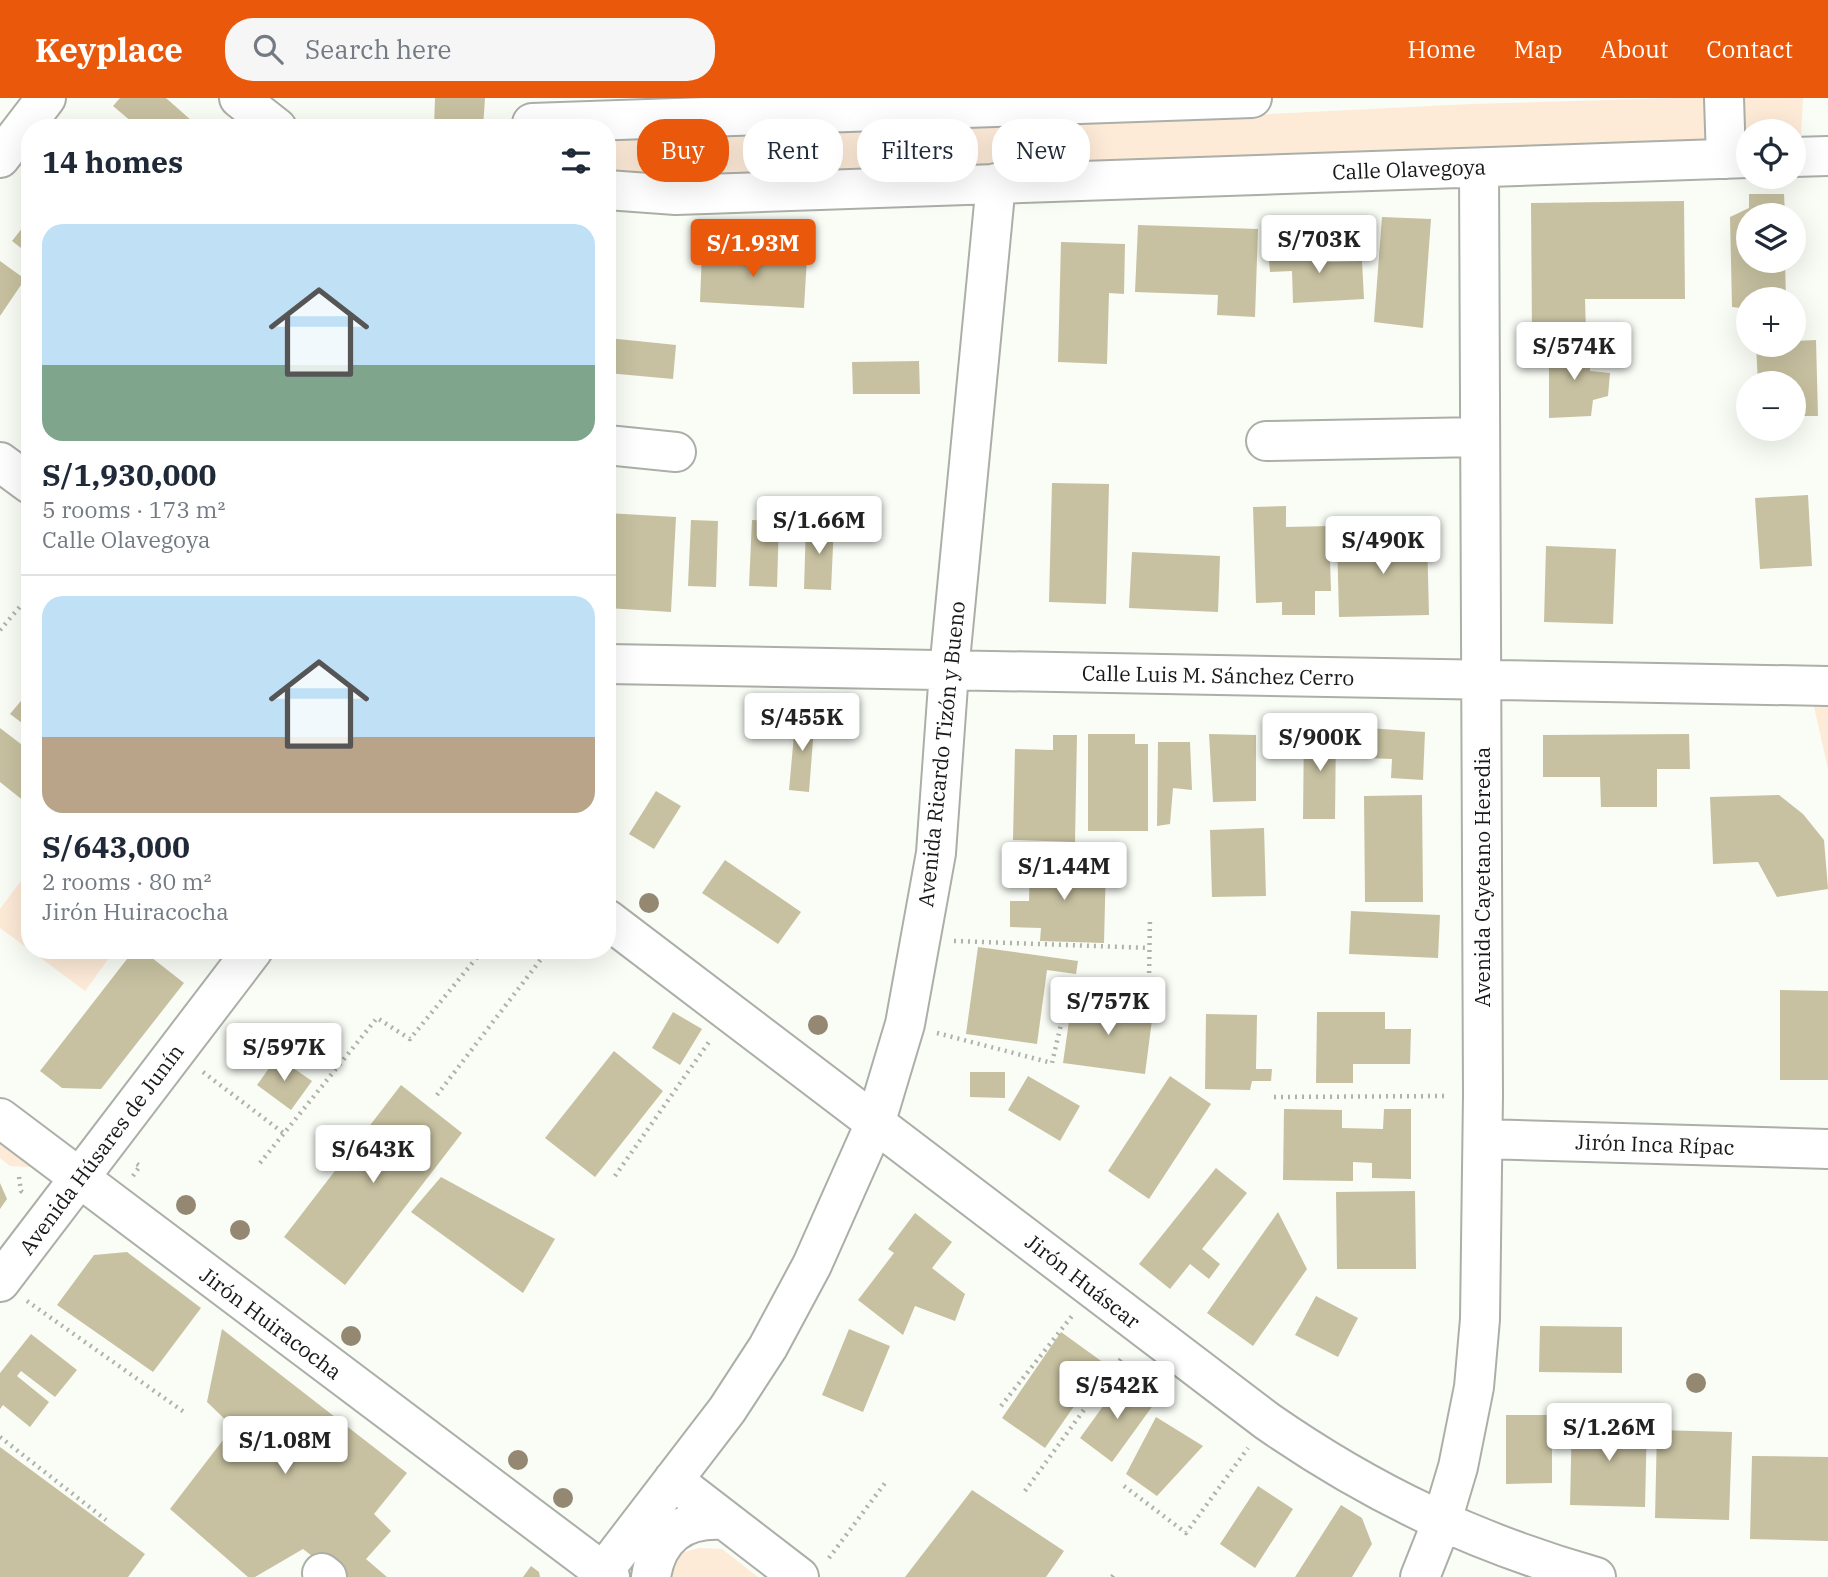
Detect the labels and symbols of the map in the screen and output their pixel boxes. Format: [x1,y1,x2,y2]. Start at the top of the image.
street label: Calle Olavegoya [1332,152,1486,186]
pin: S/703K [1262,216,1376,275]
pin: S/1.93M [688,220,818,279]
pin: S/574K [1517,322,1631,382]
pin: S/1.66M [754,496,884,556]
pin: S/490K [1326,517,1440,576]
street label: Avenida Ricardo Tizón y Bueno [911,600,971,908]
street label: Calle Luis M. Sánchez Cerro [1082,659,1354,691]
pin: S/455K [745,694,859,753]
pin: S/900K [1263,714,1377,773]
street label: Avenida Cayetano Heredia [1468,747,1496,1007]
pin: S/1.44M [999,842,1129,902]
pin: S/757K [1051,978,1165,1037]
pin: S/597K [227,1024,341,1083]
street label: Avenida Húsares de Junín [12,1038,190,1260]
pin: S/643K [316,1126,430,1185]
street label: Jirón Inca Rípac [1575,1127,1735,1161]
street label: Jirón Huáscar [1020,1227,1147,1335]
street label: Jirón Huiracocha [194,1260,348,1386]
pin: S/542K [1060,1362,1174,1421]
pin: S/1.26M [1544,1404,1674,1463]
pin: S/1.08M [220,1416,350,1476]

